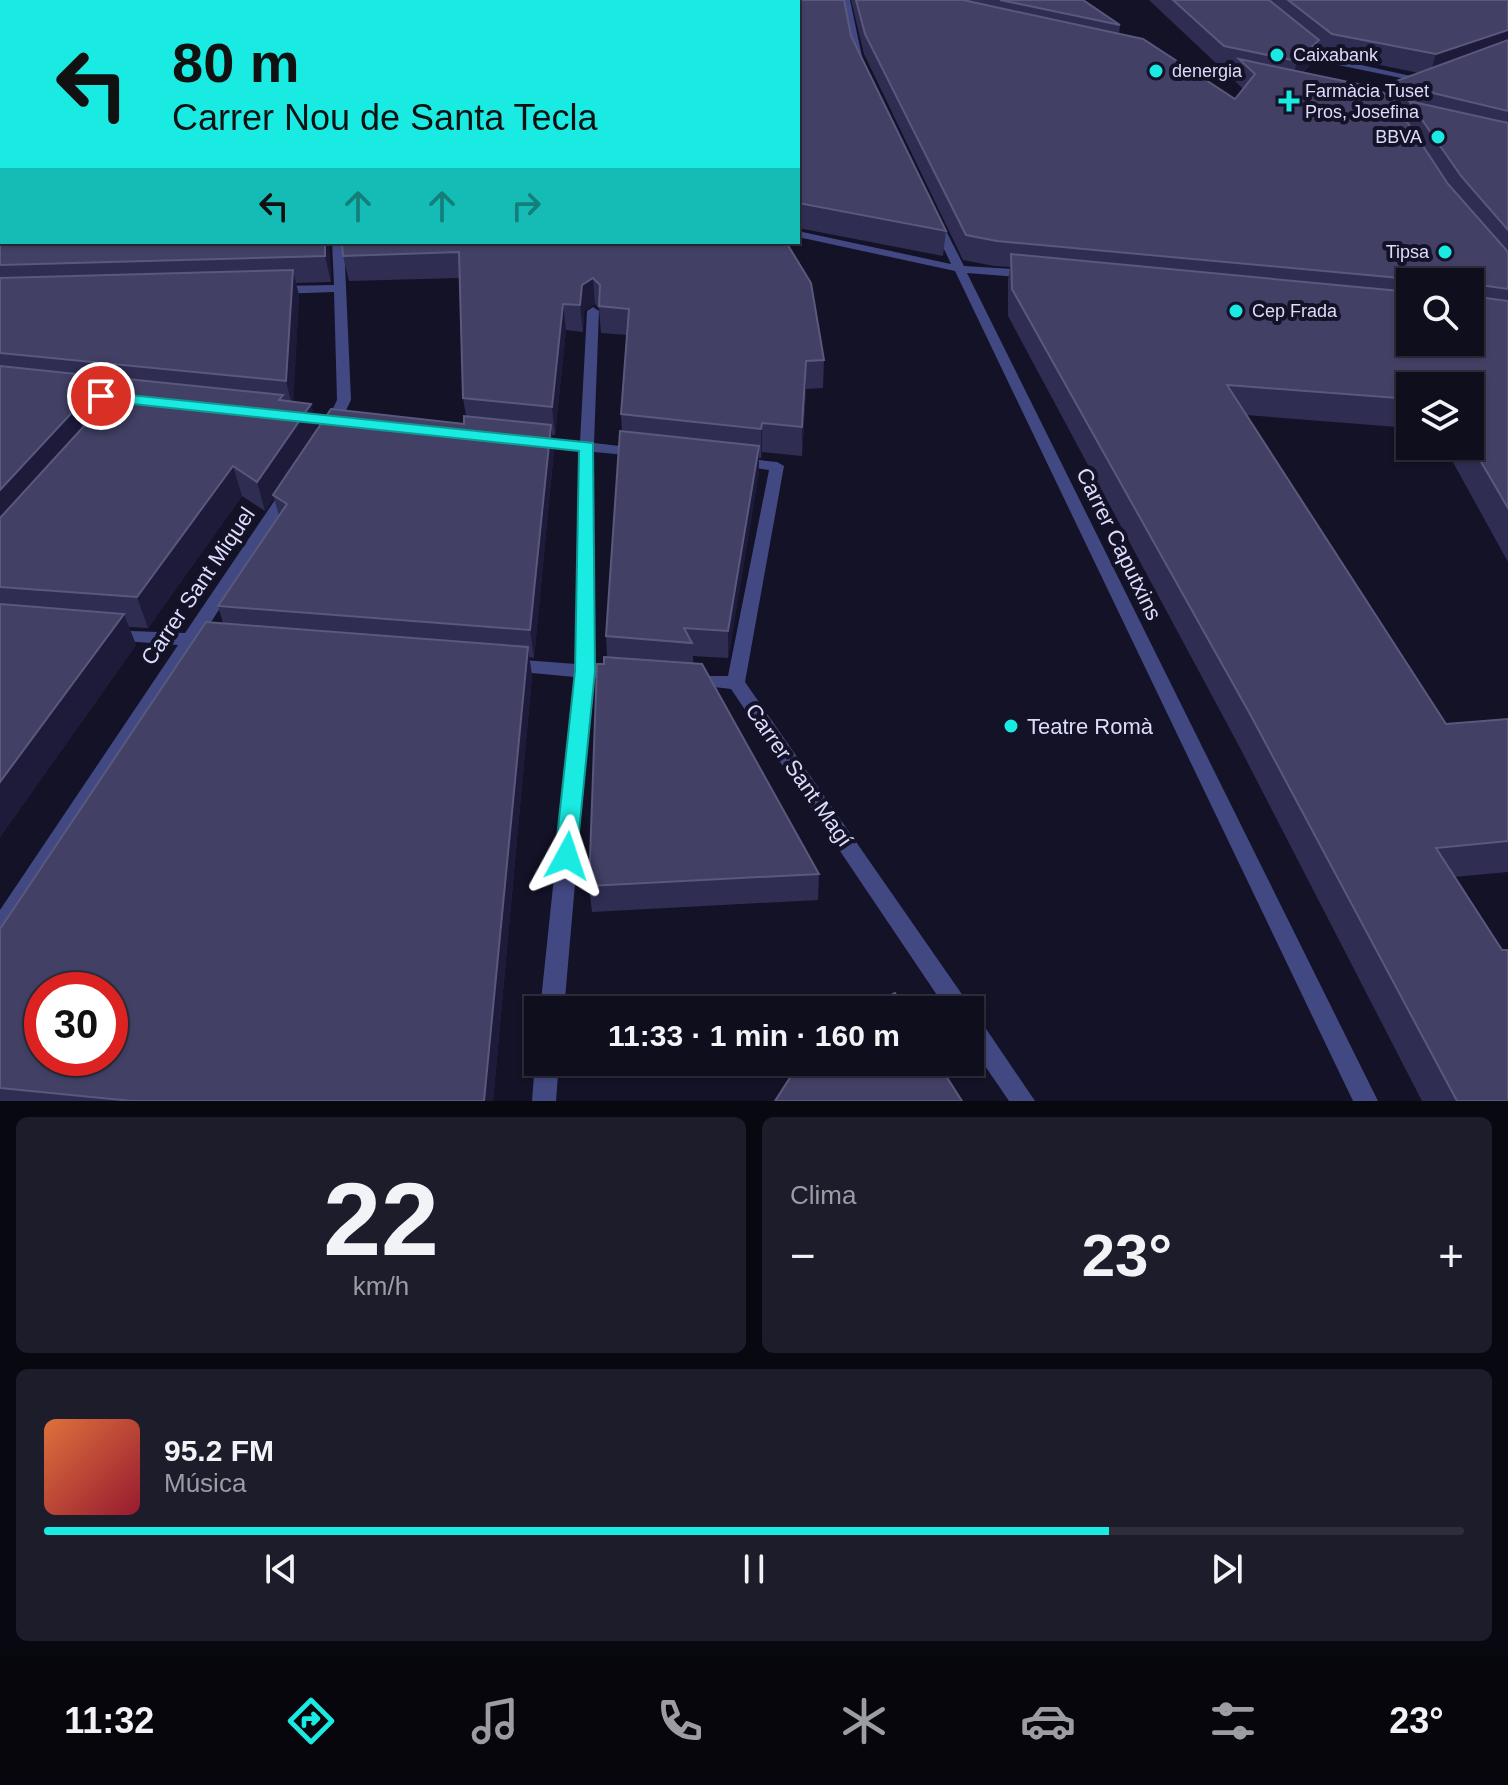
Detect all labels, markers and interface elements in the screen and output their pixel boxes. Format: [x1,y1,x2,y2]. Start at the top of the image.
text: 80 m [172,31,300,94]
icon: left [40,32,144,136]
place label: Caixabank [1293,45,1379,65]
marker: Caixabank [1268,46,1286,64]
place label: denergia [1172,61,1243,81]
marker: denergia [1147,62,1165,80]
place label: Farmàcia Tuset Pros, Josefina [1305,81,1429,122]
marker: Farmàcia Tuset Pros, Josefina [1280,92,1298,110]
text: Carrer Nou de Santa Tecla [172,97,598,138]
place label: BBVA [1375,127,1422,147]
marker: BBVA [1429,128,1447,146]
icon: left [252,184,296,228]
icon: ahead [336,184,380,228]
icon: ahead [420,184,464,228]
icon: right [504,184,548,228]
place label: Tipsa [1386,242,1430,262]
marker: Tipsa [1436,243,1454,261]
map controls [1396,268,1484,460]
button: search [1396,268,1484,356]
place label: Cep Frada [1252,301,1338,321]
marker: Cep Frada [1227,302,1245,320]
pin [67,362,135,430]
button: layers [1396,372,1484,460]
icon: arrive [79,374,123,418]
street label: Carrer Caputxins [1071,464,1167,624]
street label: Carrer Sant Miquel [136,502,260,670]
street label: Carrer Sant Magí [740,699,858,851]
place label: Teatre Romà [1027,714,1154,739]
marker: Teatre Romà [1002,717,1020,735]
position arrow [525,814,609,898]
speed limit sign: 30 [24,972,128,1076]
text: 11:33 · 1 min · 160 m [608,1019,900,1052]
text: 22 [323,1161,439,1277]
text: Clima [790,1180,856,1210]
text: 23° [1082,1222,1172,1289]
text: − [790,1231,816,1280]
text: + [1438,1231,1464,1280]
text: km/h [353,1271,409,1301]
text: 95.2 FM [164,1434,274,1467]
text: Música [164,1468,246,1498]
icon: previous [259,1547,303,1591]
icon: pause [732,1547,776,1591]
icon: next [1205,1547,1249,1591]
icon: directions [283,1693,339,1749]
icon: music [467,1693,523,1749]
icon: phone [652,1693,708,1749]
icon: climate [836,1693,892,1749]
icon: car [1020,1693,1076,1749]
icon: filters [1205,1693,1261,1749]
text: 11:32 [64,1700,154,1741]
text: 23° [1389,1700,1444,1741]

